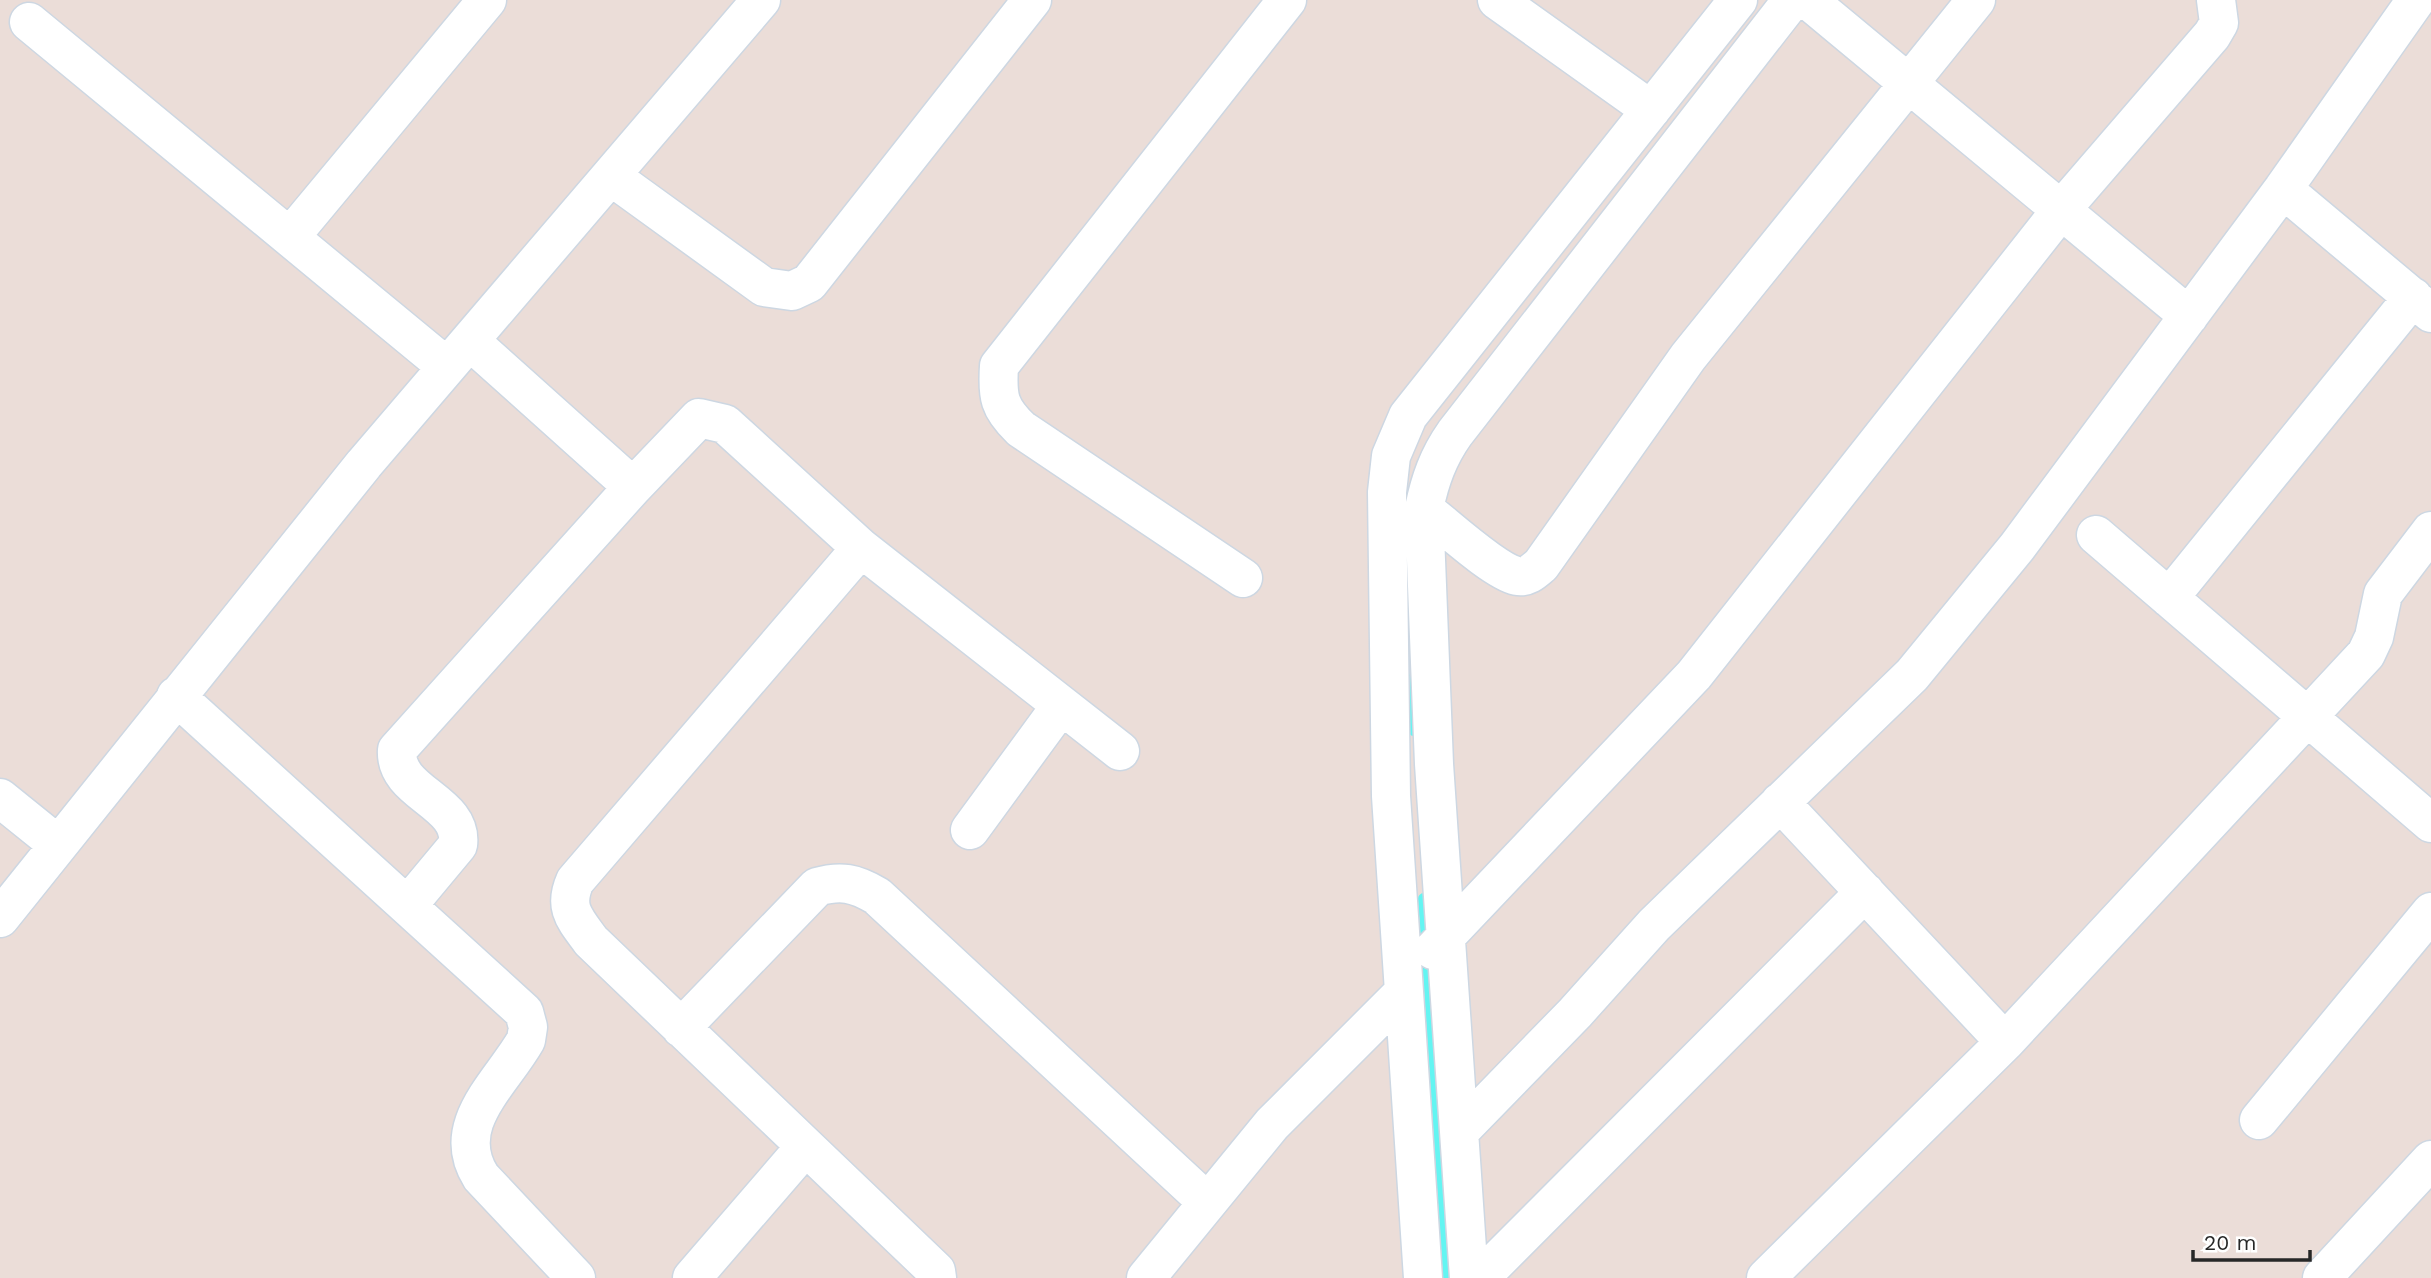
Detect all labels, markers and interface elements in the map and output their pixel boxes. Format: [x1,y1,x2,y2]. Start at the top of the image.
scale bar [2193,1218,2310,1262]
text: 20 m [2204,1230,2256,1255]

